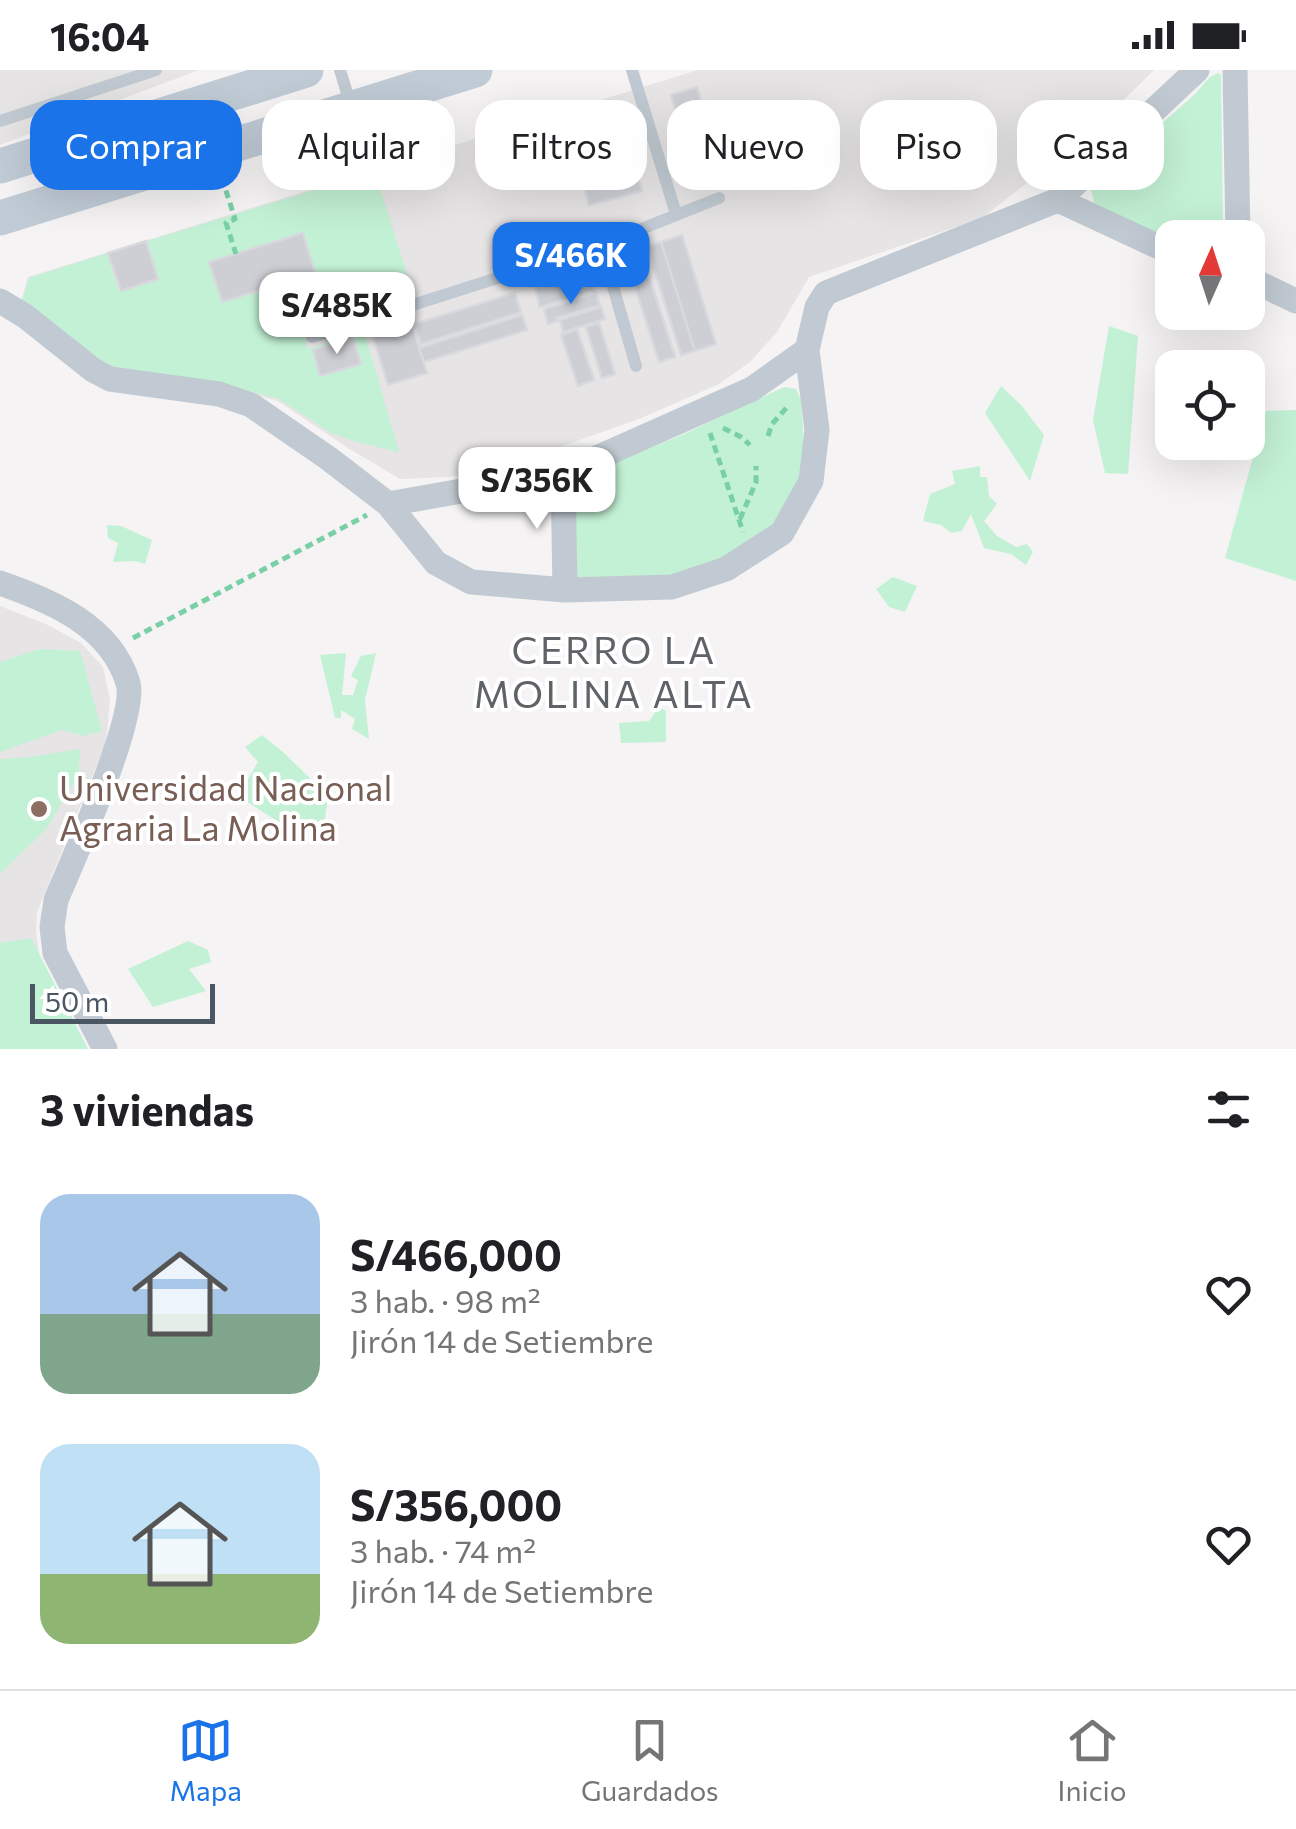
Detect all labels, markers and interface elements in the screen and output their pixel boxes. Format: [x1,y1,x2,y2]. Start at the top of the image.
text: 16:04 [50,12,149,59]
chip: Comprar [30,100,242,190]
chip: Alquilar [262,100,455,190]
chip: Filtros [475,100,647,190]
chip: Nuevo [667,100,840,190]
chip: Piso [860,100,997,190]
chip: Casa [1017,100,1164,190]
north arrow [1155,220,1265,330]
map controls [1155,220,1265,460]
pin: S/466K [490,222,652,307]
text: S/466K [515,234,627,274]
pin: S/485K [256,272,418,357]
text: S/485K [281,284,393,324]
button: locate [1155,350,1265,460]
pin: S/356K [456,447,618,532]
text: S/356K [480,459,594,499]
district label: CERRO LA MOLINA ALTA [474,625,754,716]
place label: Universidad Nacional Agraria La Molina [59,765,392,848]
marker: Universidad Nacional Agraria La Molina [28,798,50,820]
scale bar [30,979,215,1024]
text: 50 m [45,984,109,1018]
icon: filters [1201,1082,1256,1137]
text: 3 viviendas [40,1083,254,1135]
text: S/466,000 [350,1228,562,1280]
icon: home [120,1234,240,1354]
icon: heart [1201,1267,1256,1322]
text: 3 hab. · 98 m² [350,1280,541,1320]
text: Jirón 14 de Setiembre [350,1320,653,1360]
text: S/356,000 [350,1478,562,1530]
icon: home [120,1484,240,1604]
icon: heart [1201,1517,1256,1572]
text: 3 hab. · 74 m² [350,1530,536,1570]
text: Jirón 14 de Setiembre [350,1570,653,1610]
tab: Mapa [170,1713,242,1807]
tab: Guardados [581,1713,719,1807]
tab: Inicio [1058,1713,1126,1807]

